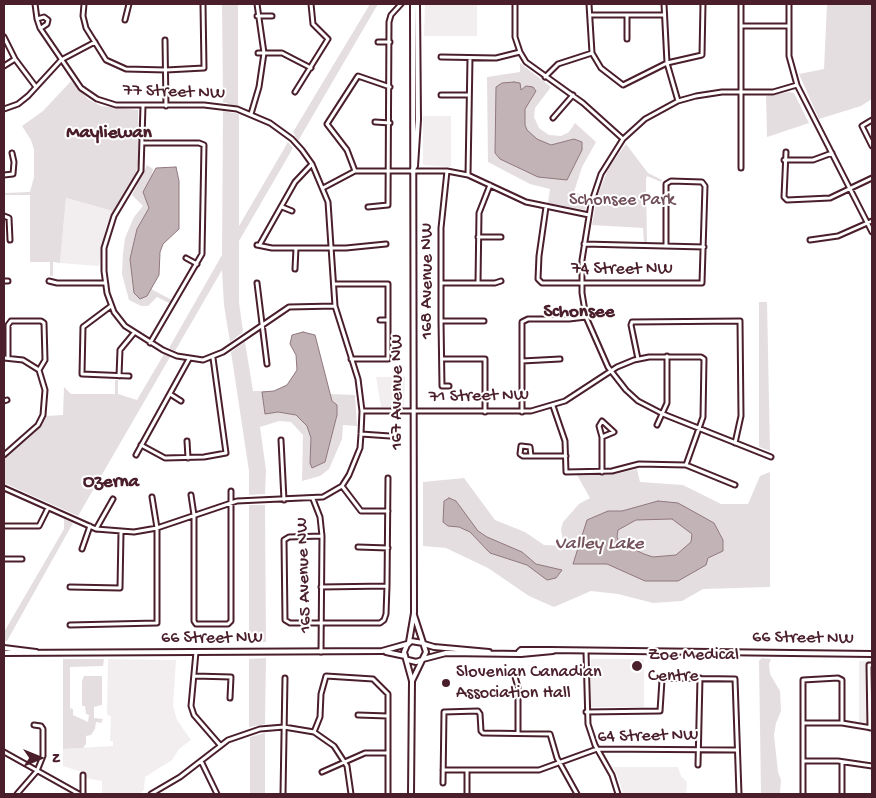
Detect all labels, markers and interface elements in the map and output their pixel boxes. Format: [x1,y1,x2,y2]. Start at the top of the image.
street label: 77 Street NW [123,80,225,106]
district label: Mayliewan [66,123,152,145]
park label: Schonsee Park [569,190,675,212]
street label: 168 Avenue NW [417,223,439,339]
street label: 74 Street NW [571,259,673,281]
district label: Schonsee [544,302,614,324]
street label: 167 Avenue NW [387,334,409,450]
street label: 71 Street NW [429,385,529,409]
district label: Ozerna [83,472,139,494]
street label: 165 Avenue NW [292,517,318,633]
water label: Valley Lake [555,534,643,556]
street label: 66 Street NW [752,627,854,651]
street label: 66 Street NW [161,628,263,650]
place label: Zoe Medical Centre [648,645,739,688]
marker: Zoe Medical Centre [630,659,644,673]
place label: Slovenian Canadian Association Hall [456,662,601,704]
marker: Slovenian Canadian Association Hall [440,677,452,689]
street label: 64 Street NW [597,725,699,749]
north arrow [15,733,65,783]
text: N [47,753,64,763]

